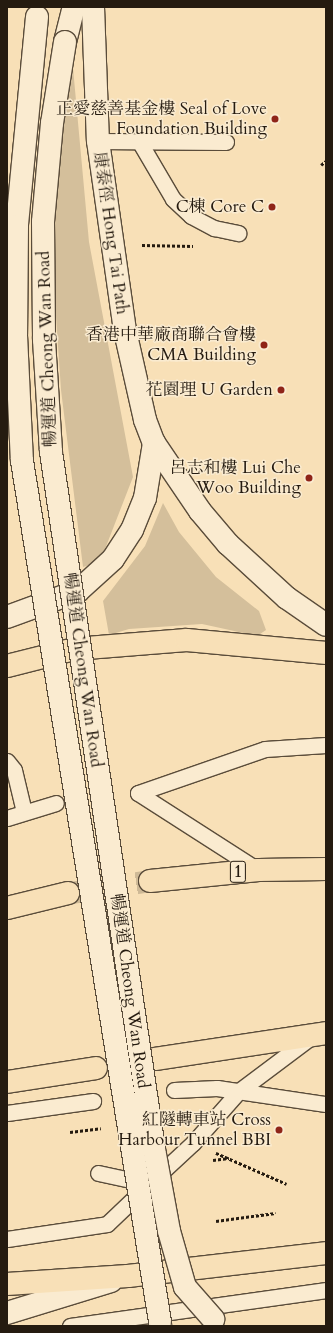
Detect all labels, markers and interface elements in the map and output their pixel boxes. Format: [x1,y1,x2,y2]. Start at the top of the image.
place label: 正愛慈善基金樓 Seal of Love Foundation Building [56,99,267,139]
marker: 正愛慈善基金樓 Seal of Love Foundation Building [270,114,280,124]
street label: 康泰徑 Hong Tai Path [89,150,133,316]
place label: C棟 Core C [176,197,264,217]
marker: C棟 Core C [267,202,277,212]
street label: 暢運道 Cheong Wan Road [33,251,61,447]
place label: 香港中華廠商聯合會樓 CMA Building [86,325,256,365]
marker: 香港中華廠商聯合會樓 CMA Building [259,340,269,350]
place label: 花園理 U Garden [146,380,273,400]
marker: 花園理 U Garden [276,385,286,395]
place label: 呂志和樓 Lui Che Woo Building [169,458,301,498]
marker: 呂志和樓 Lui Che Woo Building [304,473,314,483]
street label: 暢運道 Cheong Wan Road [59,571,107,769]
road number: 1 [229,858,247,886]
street label: 暢運道 Cheong Wan Road [106,892,154,1090]
place label: 紅隧轉車站 Cross Harbour Tunnel BBI [118,1110,271,1150]
marker: 紅隧轉車站 Cross Harbour Tunnel BBI [274,1125,284,1135]

